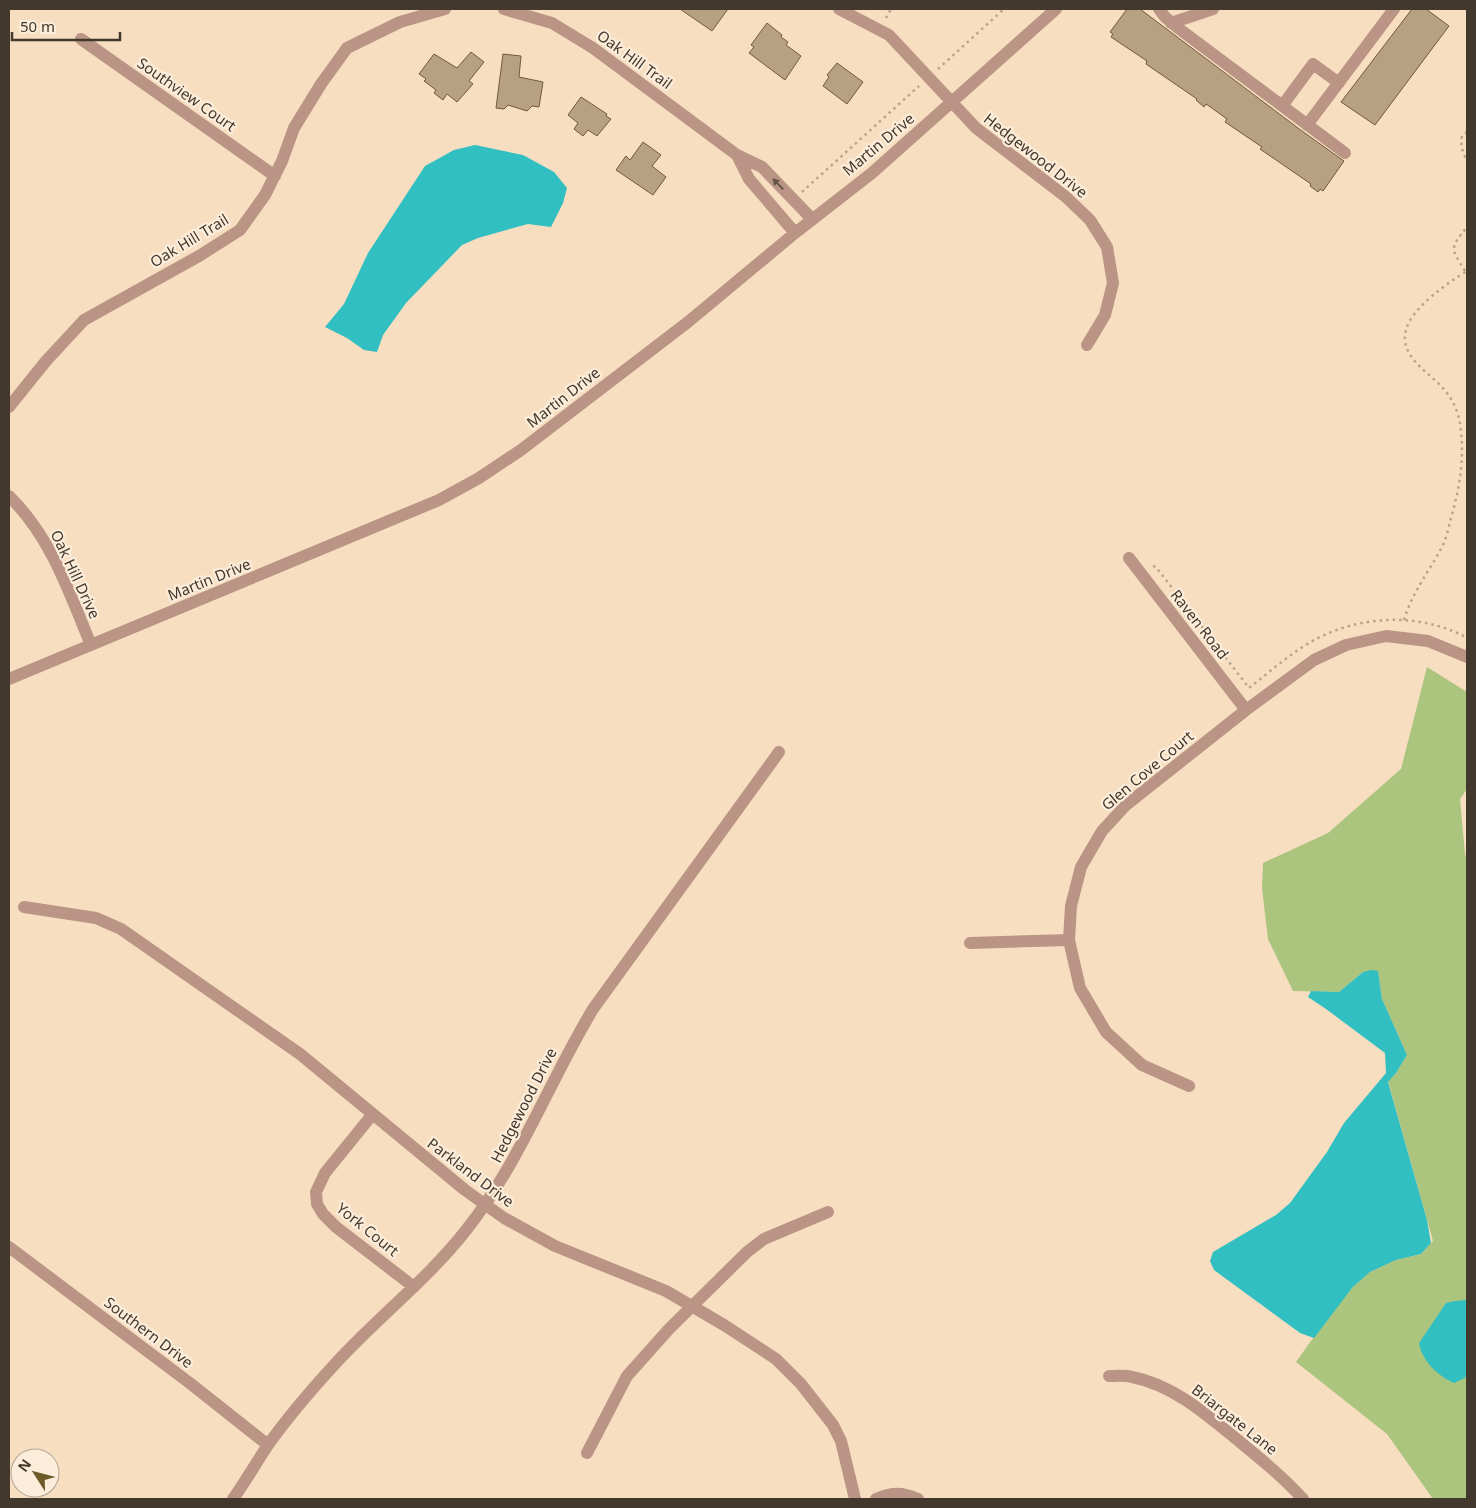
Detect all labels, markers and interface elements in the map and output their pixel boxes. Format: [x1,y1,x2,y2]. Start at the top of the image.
scale bar [12,10,120,42]
text: 50 m [20,16,55,36]
street label: Oak Hill Trail [593,25,677,93]
street label: Southview Court [134,53,241,136]
street label: Martin Drive [838,108,918,180]
street label: Hedgewood Drive [980,108,1092,202]
one-way arrow [772,178,784,190]
street label: Oak Hill Trail [146,209,232,271]
street label: Martin Drive [522,362,604,432]
street label: Oak Hill Drive [47,526,105,622]
street label: Martin Drive [165,553,253,605]
street label: Raven Road [1167,585,1233,663]
street label: Glen Cove Court [1097,725,1198,814]
street label: Hedgewood Drive [485,1044,561,1166]
street label: Parkland Drive [424,1133,518,1211]
street label: York Court [333,1198,404,1261]
street label: Southern Drive [101,1292,197,1372]
street label: Briargate Lane [1188,1379,1282,1459]
north arrow [10,1448,60,1498]
text: N [13,1455,35,1475]

